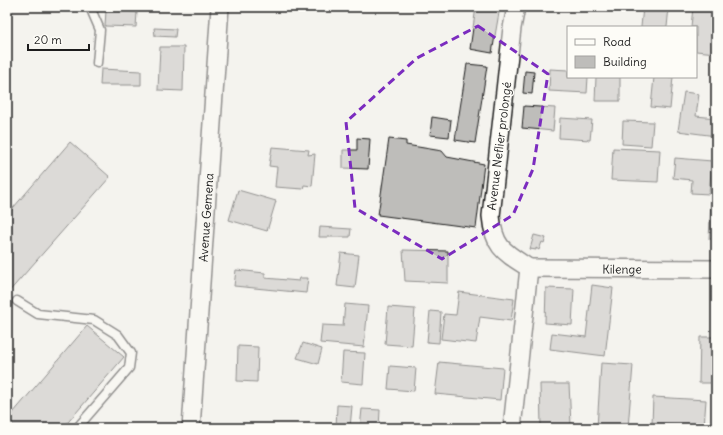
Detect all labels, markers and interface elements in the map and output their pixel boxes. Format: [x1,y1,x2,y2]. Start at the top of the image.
scale bar [28,26,89,52]
legend [567,26,697,78]
text: 20 m [34,32,62,47]
text: Road [603,34,631,49]
text: Building [603,54,647,69]
street label: Avenue Neflier prolongé [484,81,514,211]
street label: Avenue Gemena [195,172,216,262]
street label: Kilenge [602,261,642,276]

